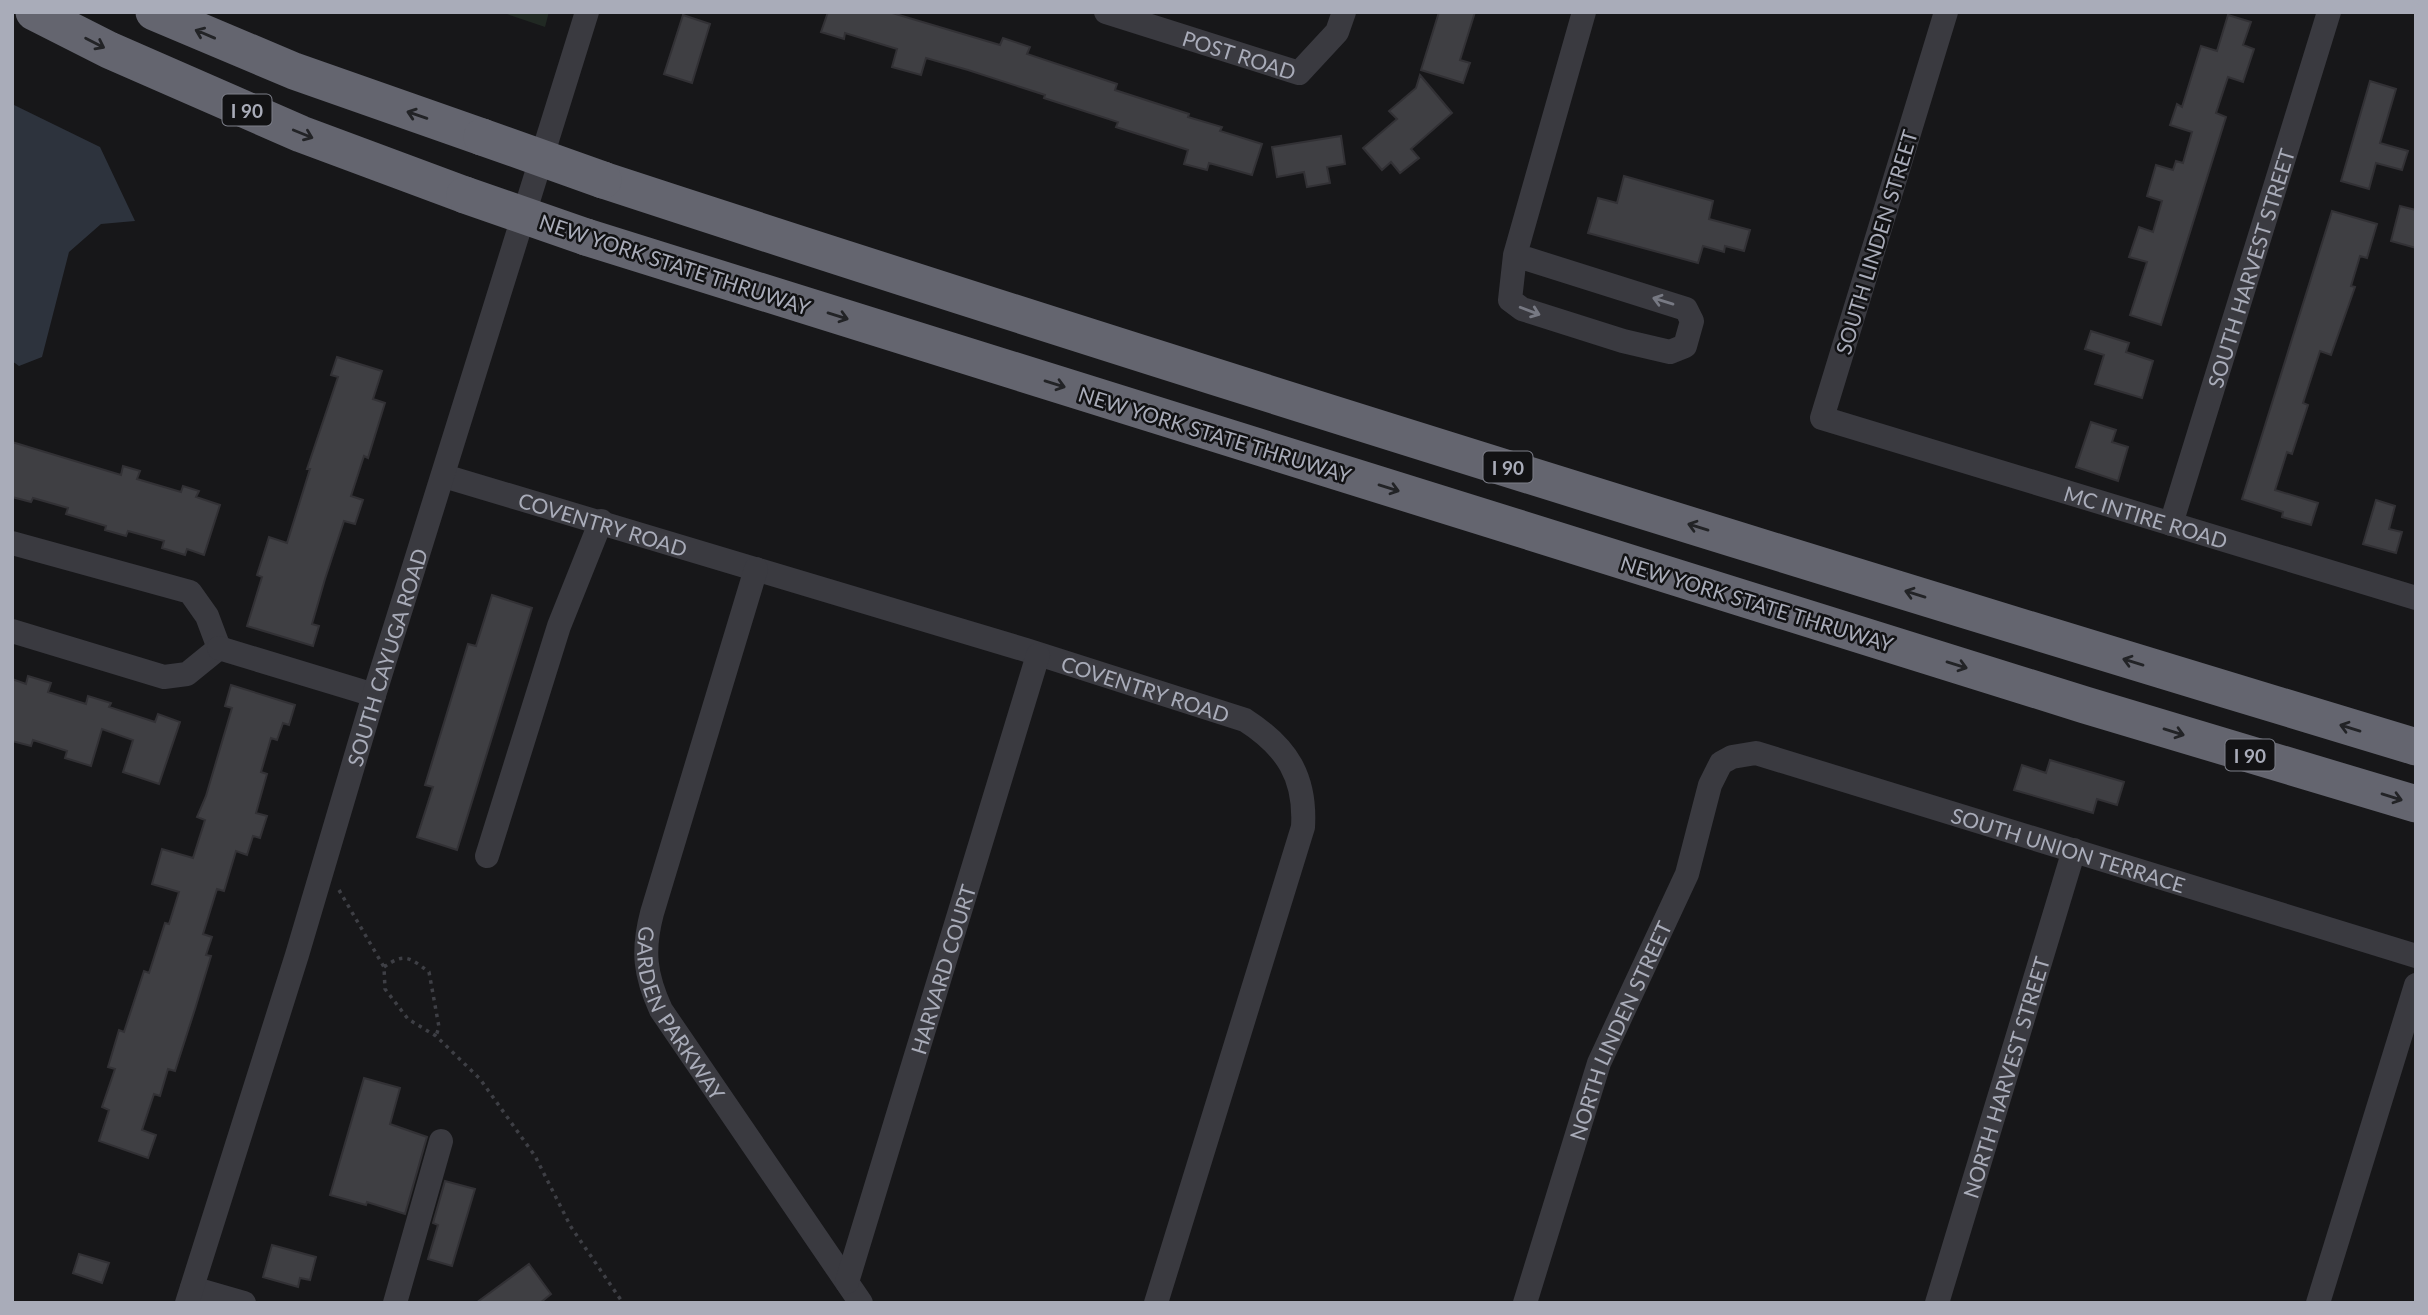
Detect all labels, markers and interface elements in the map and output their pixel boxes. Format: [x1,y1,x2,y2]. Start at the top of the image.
street label: POST ROAD [1180,25,1299,84]
one-way arrow [195,27,216,40]
one-way arrow [84,36,105,50]
road number: I 90 [222,94,272,125]
one-way arrow [407,108,429,120]
street label: SOUTH LINDEN STREET [1830,126,1922,357]
one-way arrow [292,129,313,142]
street label: SOUTH HARVEST STREET [2201,145,2299,391]
street label: NEW YORK STATE THRUWAY [536,208,815,320]
one-way arrow [1652,294,1674,307]
one-way arrow [1518,305,1540,318]
one-way arrow [826,310,848,323]
one-way arrow [1044,378,1066,391]
street label: NEW YORK STATE THRUWAY [1076,381,1355,488]
road number: I 90 [1484,452,1532,482]
street label: MC INTIRE ROAD [2061,480,2231,553]
one-way arrow [1378,482,1400,495]
street label: COVENTRY ROAD [516,487,690,561]
one-way arrow [1688,519,1710,532]
street label: SOUTH CAYUGA ROAD [341,545,432,769]
street label: NEW YORK STATE THRUWAY [1618,550,1897,657]
one-way arrow [1905,587,1927,600]
street label: COVENTRY ROAD [1059,650,1233,727]
one-way arrow [2122,654,2144,667]
one-way arrow [1946,660,1968,673]
one-way arrow [2340,720,2362,733]
one-way arrow [2163,726,2185,739]
road number: I 90 [2226,740,2274,770]
one-way arrow [2380,792,2402,805]
street label: SOUTH UNION TERRACE [1949,801,2189,897]
street label: HARVARD COURT [905,881,980,1057]
street label: NORTH LINDEN STREET [1564,916,1676,1143]
street label: GARDEN PARKWAY [634,925,731,1105]
street label: NORTH HARVEST STREET [1957,953,2054,1201]

